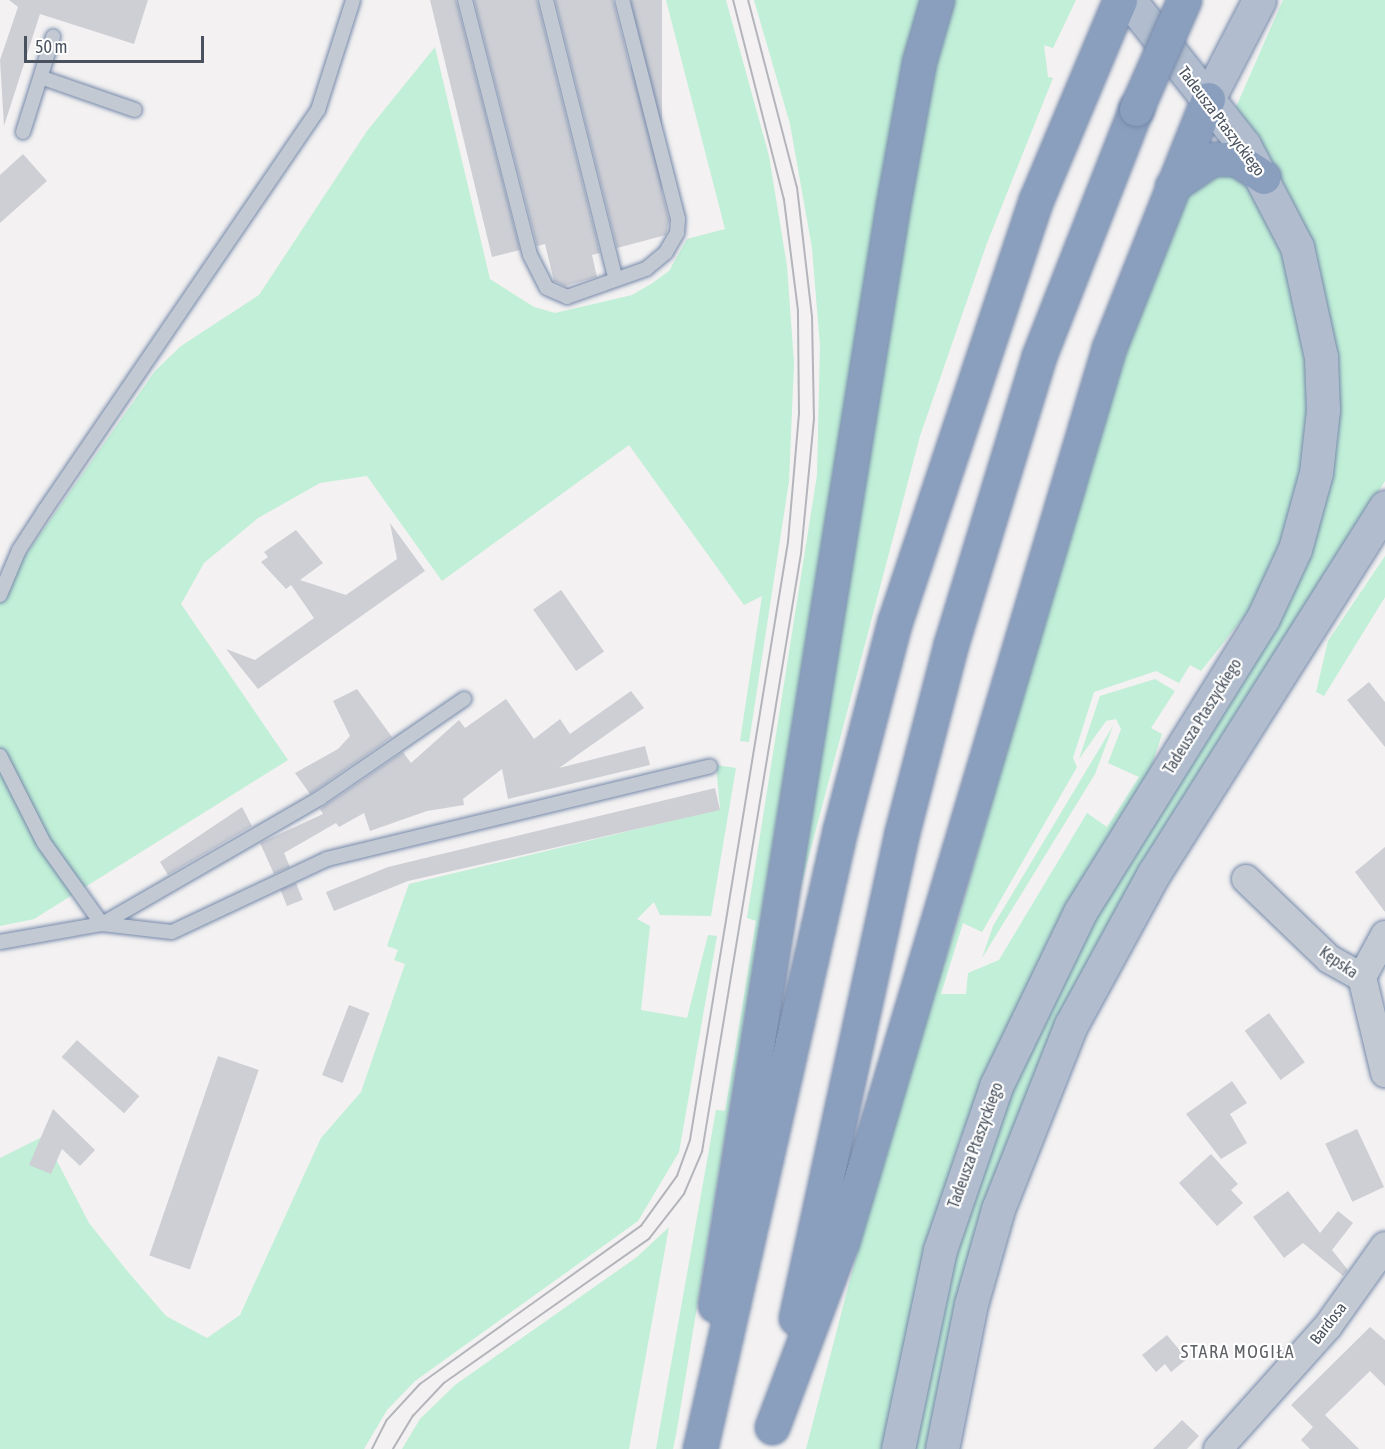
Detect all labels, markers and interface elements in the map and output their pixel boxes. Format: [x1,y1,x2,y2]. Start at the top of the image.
scale bar [27,24,207,62]
text: 50 m [35,36,67,57]
street label: Tadeusza Ptaszyckiego [1175,62,1269,180]
street label: Tadeusza Ptaszyckiego [1159,655,1245,777]
street label: Kępska [1316,942,1362,982]
street label: Tadeusza Ptaszyckiego [943,1080,1007,1210]
street label: Bardosa [1306,1298,1350,1348]
district label: STARA MOGIŁA [1181,1341,1295,1363]

